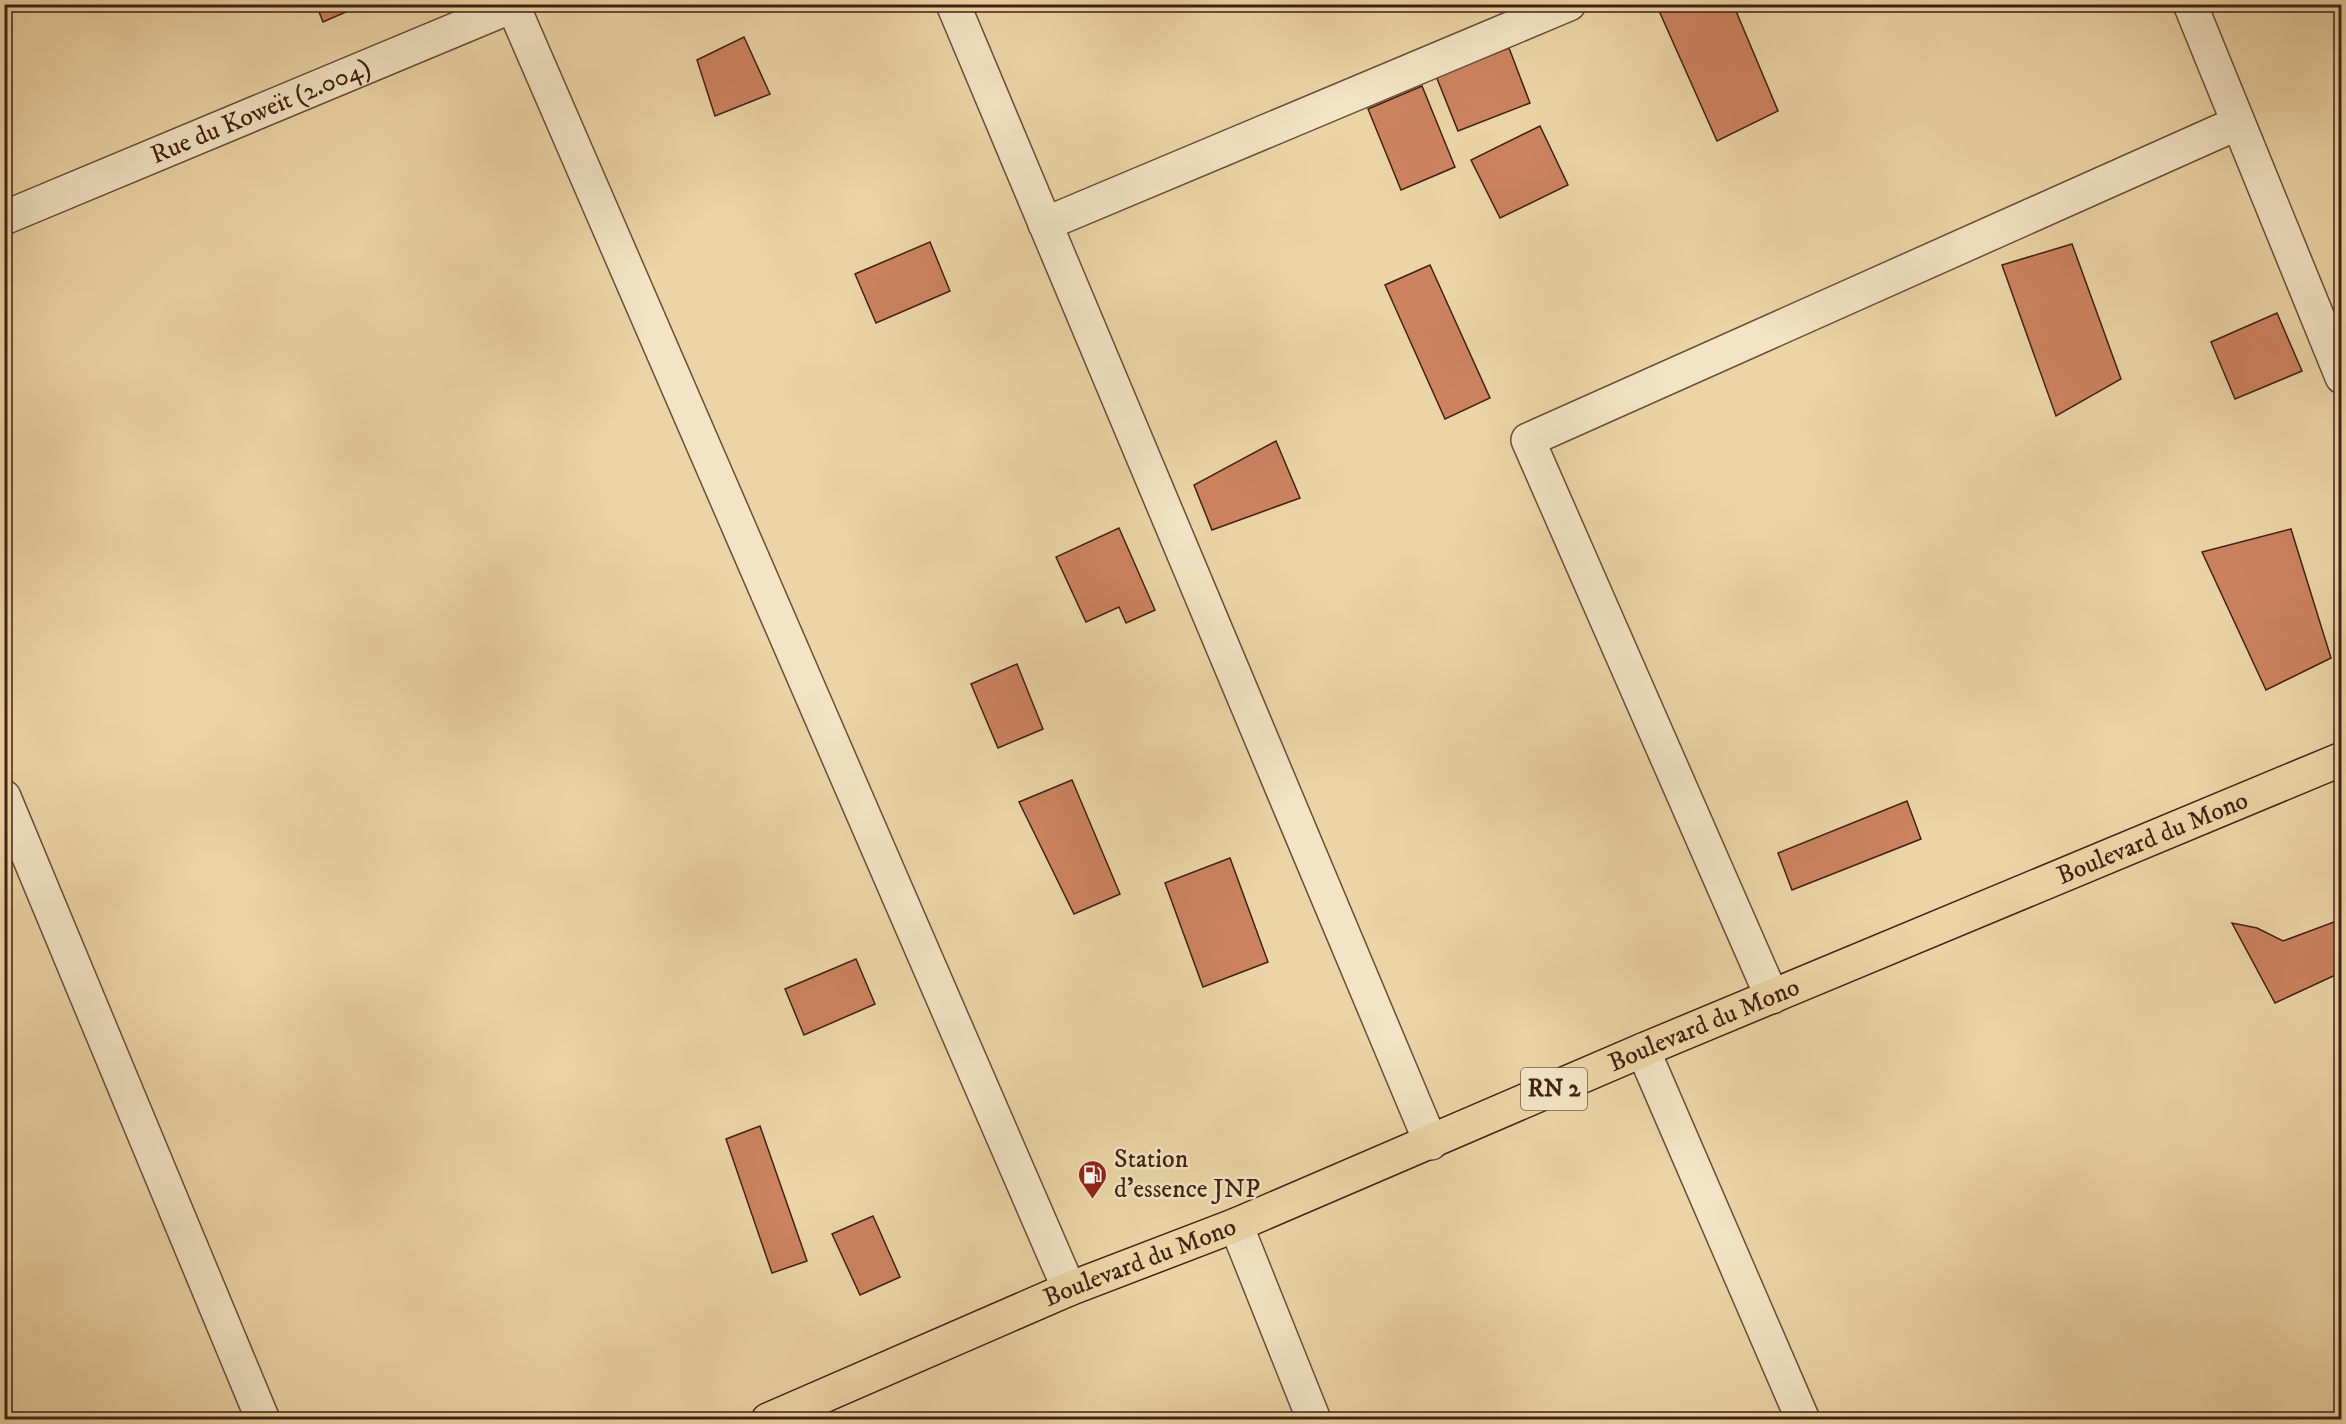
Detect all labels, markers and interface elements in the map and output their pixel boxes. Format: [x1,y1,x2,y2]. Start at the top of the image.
street label: Rue du Koweït (2.004) [146,50,376,172]
street label: Boulevard du Mono [2052,783,2253,892]
street label: Boulevard du Mono [1603,970,1804,1079]
road number: RN 2 [1521,1068,1587,1110]
place label: Station d'essence JNP [1114,1143,1260,1206]
fuel station icon: Station d'essence JNP [1077,1158,1109,1200]
street label: Boulevard du Mono [1038,1210,1241,1315]

